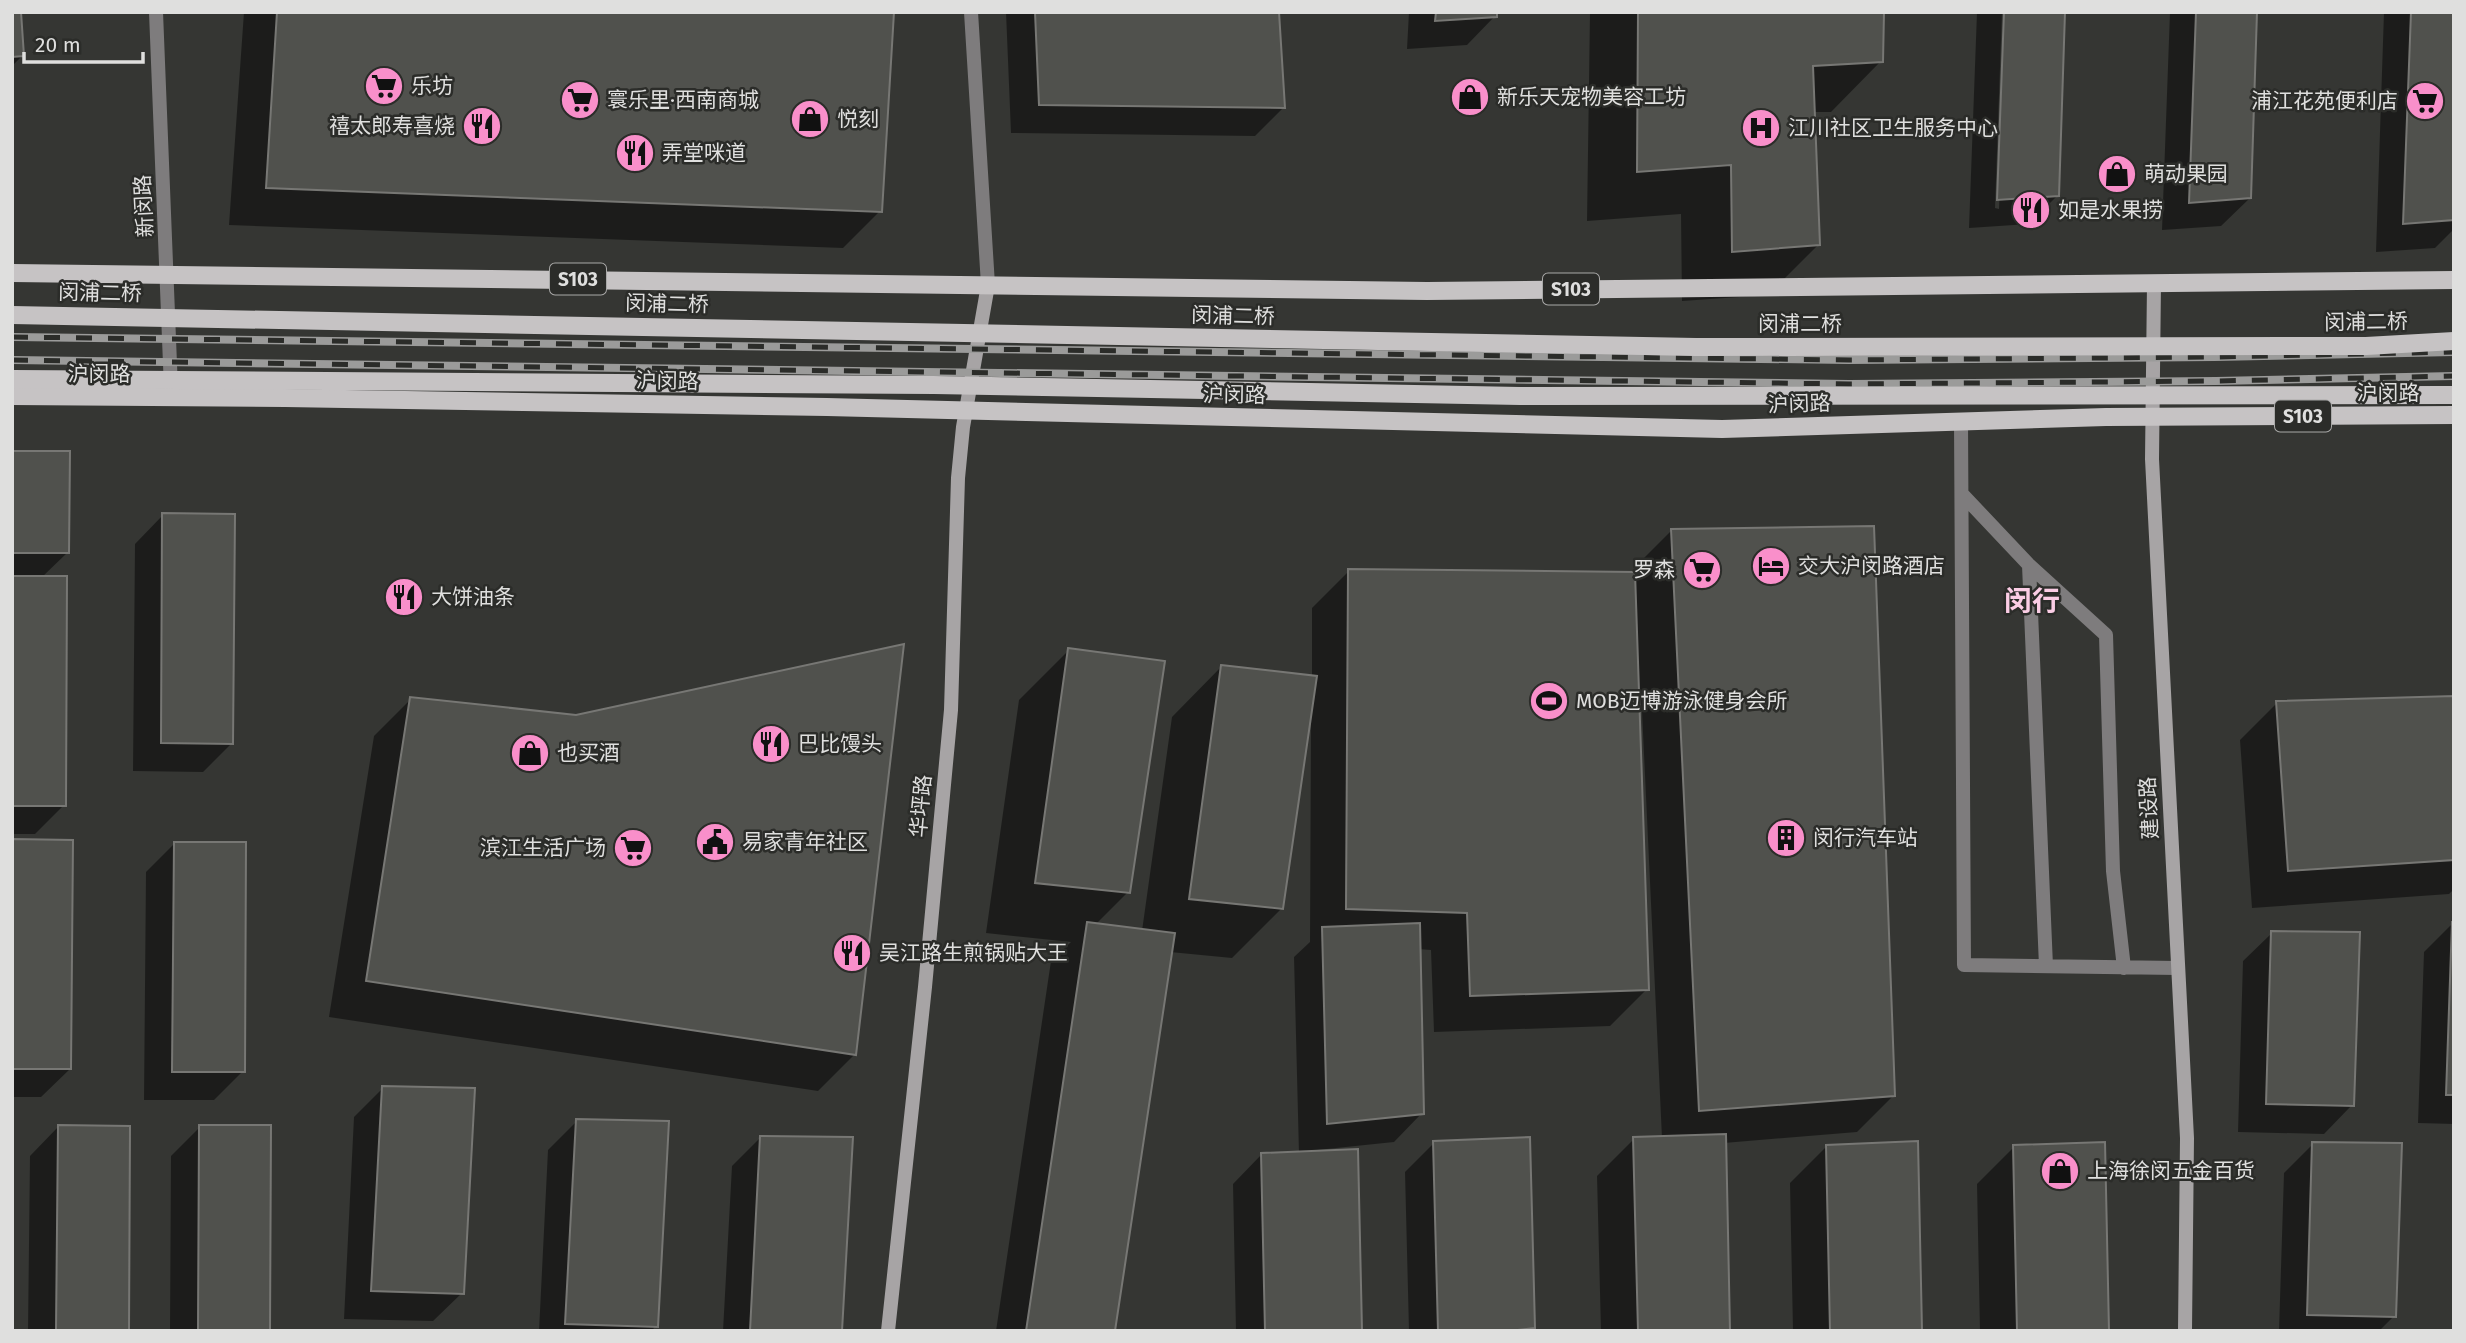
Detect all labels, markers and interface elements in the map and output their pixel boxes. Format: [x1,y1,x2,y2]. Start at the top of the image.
scale bar [24,21,144,65]
text: 20 m [35,32,81,58]
supermarket icon: 乐坊 [363,65,405,107]
place label: 乐坊 [411,73,453,99]
shop icon: 新乐天宠物美容工坊 [1449,76,1491,118]
supermarket icon: 寰乐里·西南商城 [559,79,601,121]
supermarket icon: 浦江花苑便利店 [2404,80,2446,122]
place label: 新乐天宠物美容工坊 [1497,84,1686,110]
place label: 寰乐里·西南商城 [607,87,759,113]
place label: 浦江花苑便利店 [2251,88,2398,114]
shop icon: 悦刻 [789,98,831,140]
restaurant icon: 禧太郎寿喜烧 [461,105,503,147]
place label: 悦刻 [837,106,879,132]
hospital icon: 江川社区卫生服务中心 [1740,107,1782,149]
place label: 禧太郎寿喜烧 [329,113,455,139]
place label: 江川社区卫生服务中心 [1788,115,1998,141]
restaurant icon: 弄堂咪道 [614,132,656,174]
place label: 弄堂咪道 [662,140,746,166]
shop icon: 萌动果园 [2096,153,2138,195]
place label: 萌动果园 [2144,161,2228,187]
street label: 新闵路 [129,174,159,238]
restaurant icon: 如是水果捞 [2010,189,2052,231]
place label: 如是水果捞 [2058,197,2163,223]
road number: S103 [550,264,606,294]
road number: S103 [1543,274,1599,304]
street label: 闵浦二桥 [58,279,142,307]
street label: 闵浦二桥 [625,290,709,318]
street label: 闵浦二桥 [1191,302,1275,330]
street label: 闵浦二桥 [2324,308,2408,336]
street label: 闵浦二桥 [1758,311,1842,337]
street label: 沪闵路 [68,361,131,387]
street label: 沪闵路 [635,367,699,395]
street label: 沪闵路 [2357,380,2420,406]
street label: 沪闵路 [1202,381,1266,409]
street label: 沪闵路 [1767,390,1831,418]
road number: S103 [2275,400,2331,432]
hotel icon: 交大沪闵路酒店 [1750,545,1792,587]
supermarket icon: 罗森 [1681,549,1723,591]
place label: 交大沪闵路酒店 [1798,553,1945,579]
place label: 罗森 [1633,557,1675,583]
restaurant icon: 大饼油条 [383,576,425,618]
place label: 大饼油条 [431,584,515,610]
district label: 闵行 [2004,585,2060,618]
sports icon: MOB迈博游泳健身会所 [1528,680,1570,722]
place label: MOB迈博游泳健身会所 [1576,688,1787,714]
restaurant icon: 巴比馒头 [750,723,792,765]
place label: 巴比馒头 [798,731,882,757]
shop icon: 也买酒 [509,732,551,774]
place label: 也买酒 [557,740,620,766]
street label: 华坪路 [905,773,937,839]
street label: 建设路 [2134,776,2164,840]
building icon: 闵行汽车站 [1765,817,1807,859]
public building icon: 易家青年社区 [694,821,736,863]
place label: 闵行汽车站 [1813,825,1918,851]
supermarket icon: 滨江生活广场 [612,827,654,869]
place label: 易家青年社区 [742,829,868,855]
place label: 滨江生活广场 [480,835,606,861]
restaurant icon: 吴江路生煎锅贴大王 [831,932,873,974]
place label: 吴江路生煎锅贴大王 [879,940,1068,966]
shop icon: 上海徐闵五金百货 [2039,1150,2081,1192]
place label: 上海徐闵五金百货 [2087,1158,2255,1184]

